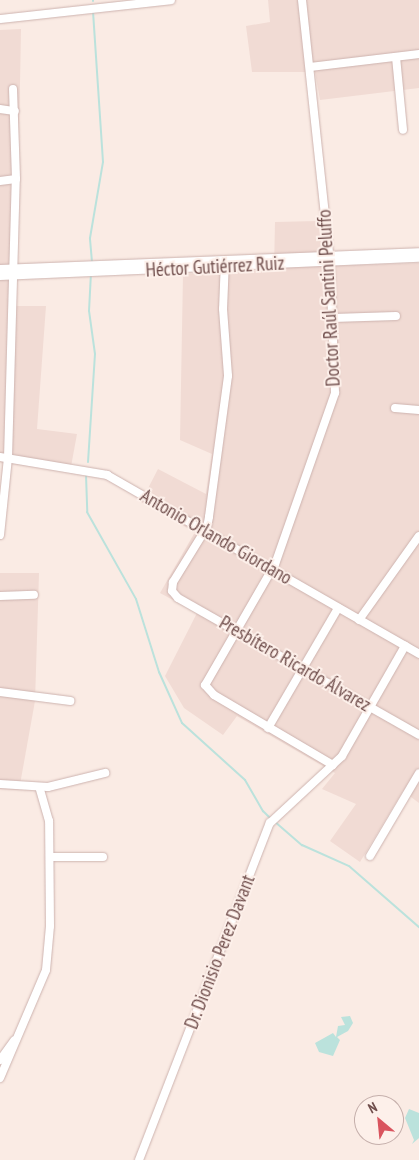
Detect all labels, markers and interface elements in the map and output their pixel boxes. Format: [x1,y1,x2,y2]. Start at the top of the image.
street label: Doctor Raúl Santini Peluffo [313,209,345,387]
street label: Héctor Gutiérrez Ruiz [145,252,285,282]
street label: Antonio Orlando Giordano [136,484,296,590]
street label: Presbítero Ricardo Álvarez [215,611,375,717]
street label: Dr. Dionisio Perez Davant [180,871,260,1033]
north arrow [354,1095,404,1145]
text: N [365,1098,380,1117]

